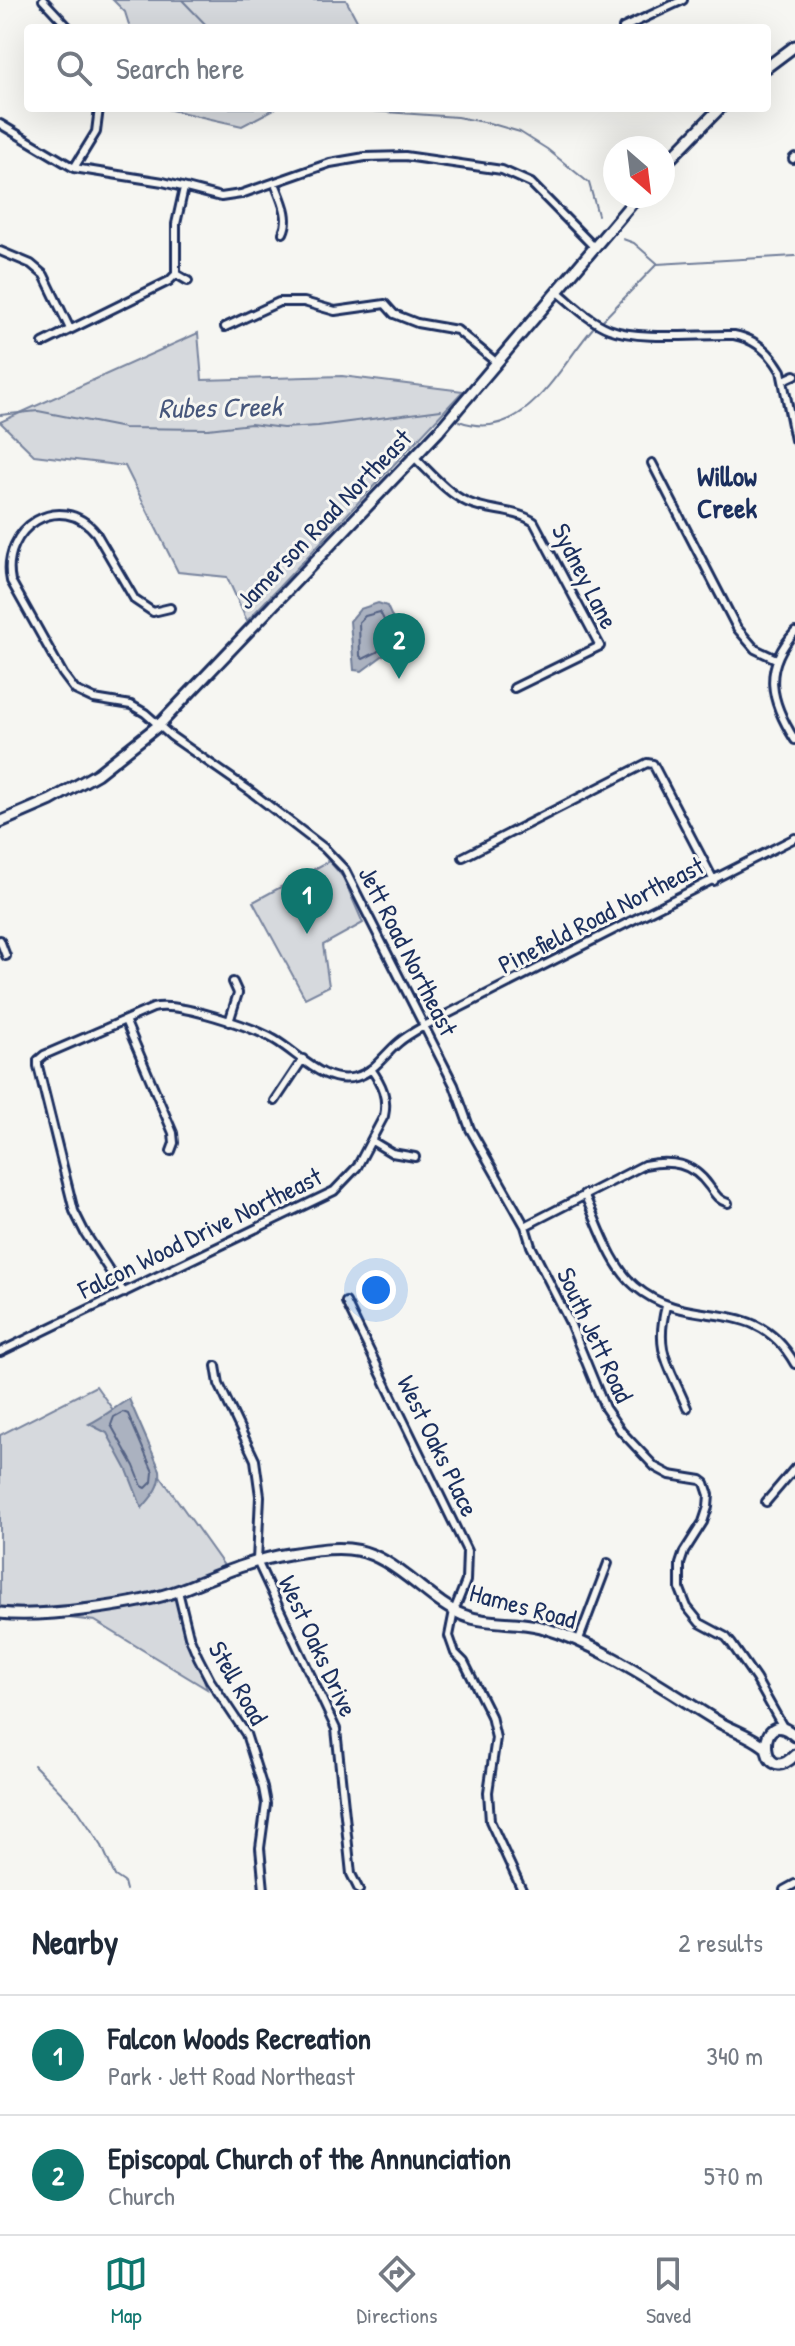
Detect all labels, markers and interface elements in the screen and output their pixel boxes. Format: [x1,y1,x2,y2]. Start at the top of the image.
search box [24,24,771,112]
icon: search [52,46,96,90]
text: Search here [116,48,244,88]
north arrow [603,136,675,208]
water label: Rubes Creek [158,387,285,427]
street label: Jamerson Road Northeast [228,420,420,617]
district label: Willow Creek [697,457,757,527]
street label: Sydney Lane [544,517,627,635]
pin: 2 [373,613,425,679]
street label: Pinefield Road Northeast [492,847,711,982]
street label: Jett Road Northeast [351,860,467,1043]
pin: 1 [281,868,333,934]
street label: Falcon Wood Drive Northeast [71,1158,328,1307]
street label: South Jett Road [549,1262,642,1408]
your location [356,1270,396,1310]
street label: West Oaks Place [389,1369,488,1522]
street label: West Oaks Drive [271,1570,366,1722]
street label: Hames Road [466,1575,580,1637]
street label: Stell Road [201,1635,276,1731]
text: Nearby [32,1919,118,1965]
text: 2 results [678,1925,763,1960]
text: Falcon Woods Recreation [108,2018,371,2058]
text: 1 [53,2038,63,2073]
text: 340 m [706,2038,763,2073]
text: Park · Jett Road Northeast [108,2058,355,2093]
text: Episcopal Church of the Annunciation [108,2138,511,2178]
text: 2 [52,2158,64,2193]
text: 570 m [704,2158,763,2193]
text: Church [108,2178,175,2213]
tab: Map [104,2252,148,2330]
tab: Directions [357,2252,438,2330]
tab: Saved [646,2252,691,2330]

